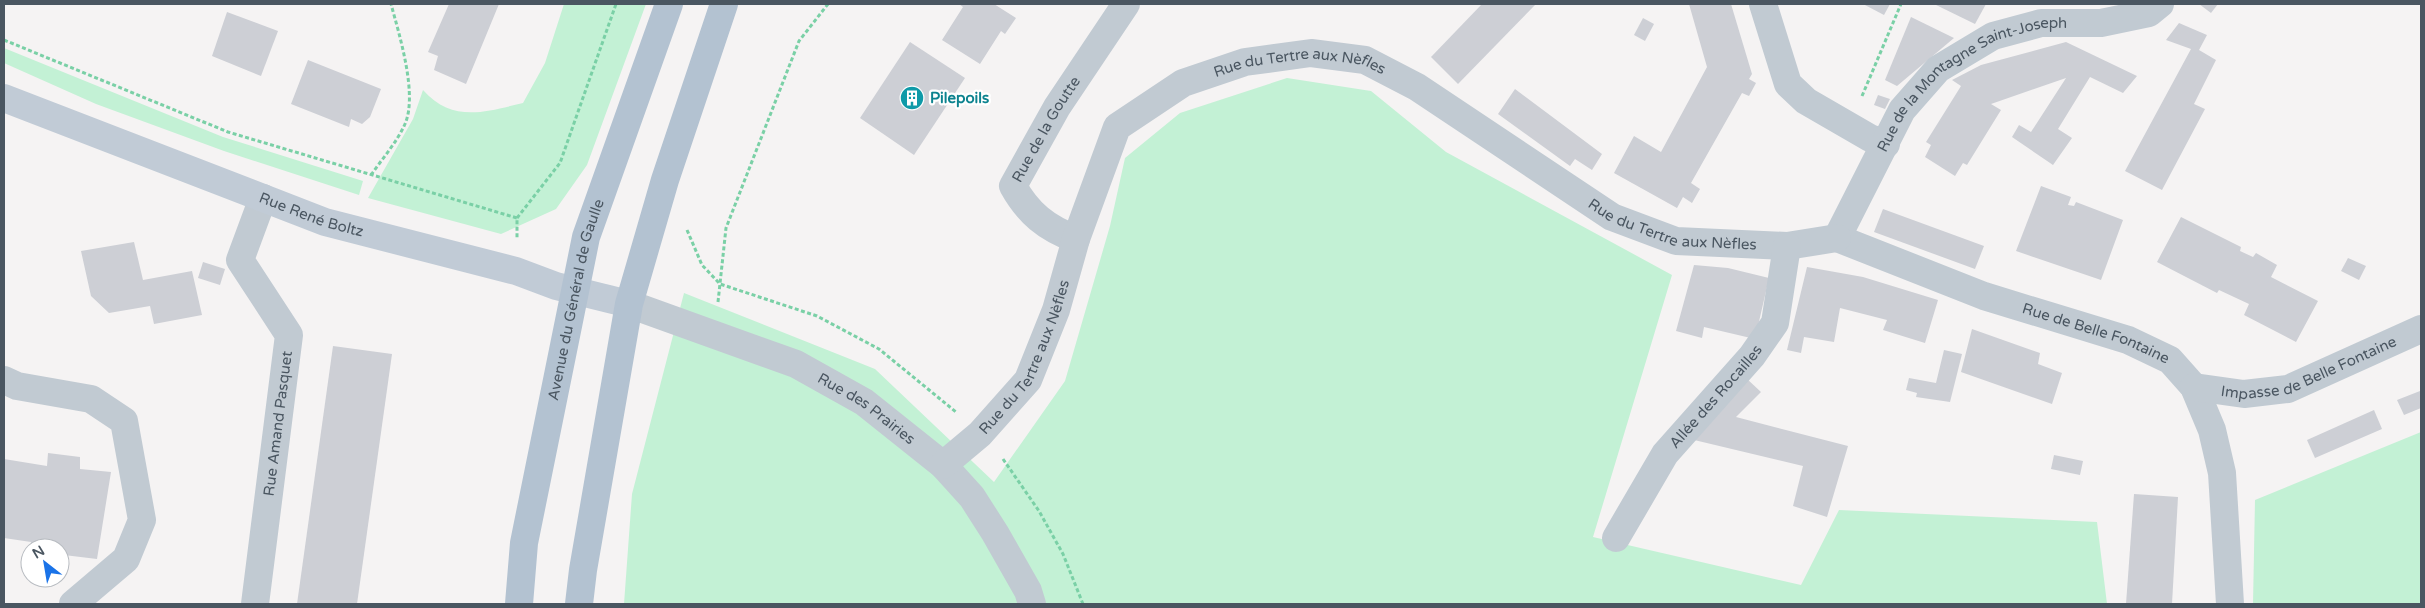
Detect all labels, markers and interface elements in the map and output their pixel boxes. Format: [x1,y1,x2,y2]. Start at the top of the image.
street label: Rue de la Montagne Saint-Joseph [1873,14,2067,155]
text: Rue du Tertre aux Nèfles [1211,44,1389,81]
street label: Rue du Tertre aux Nèfles [1211,65,1387,83]
street label: Rue de la Goutte [1008,73,1084,185]
building icon: Pilepoils [899,85,925,111]
place label: Pilepoils [930,89,989,108]
street label: Rue René Boltz [257,188,366,241]
street label: Rue du Tertre aux Nèfles [1585,195,1757,254]
street label: Avenue du Général de Gaulle [544,197,608,402]
street label: Rue du Tertre aux Nèfles [975,278,1073,438]
street label: Rue de Belle Fontaine [2020,299,2172,367]
street label: Impasse de Belle Fontaine [2220,332,2399,403]
street label: Allée des Rocailles [1665,341,1766,452]
street label: Rue Amand Pasquet [260,349,296,497]
street label: Rue des Prairies [815,369,919,448]
north arrow [20,538,70,588]
text: N [29,542,48,562]

